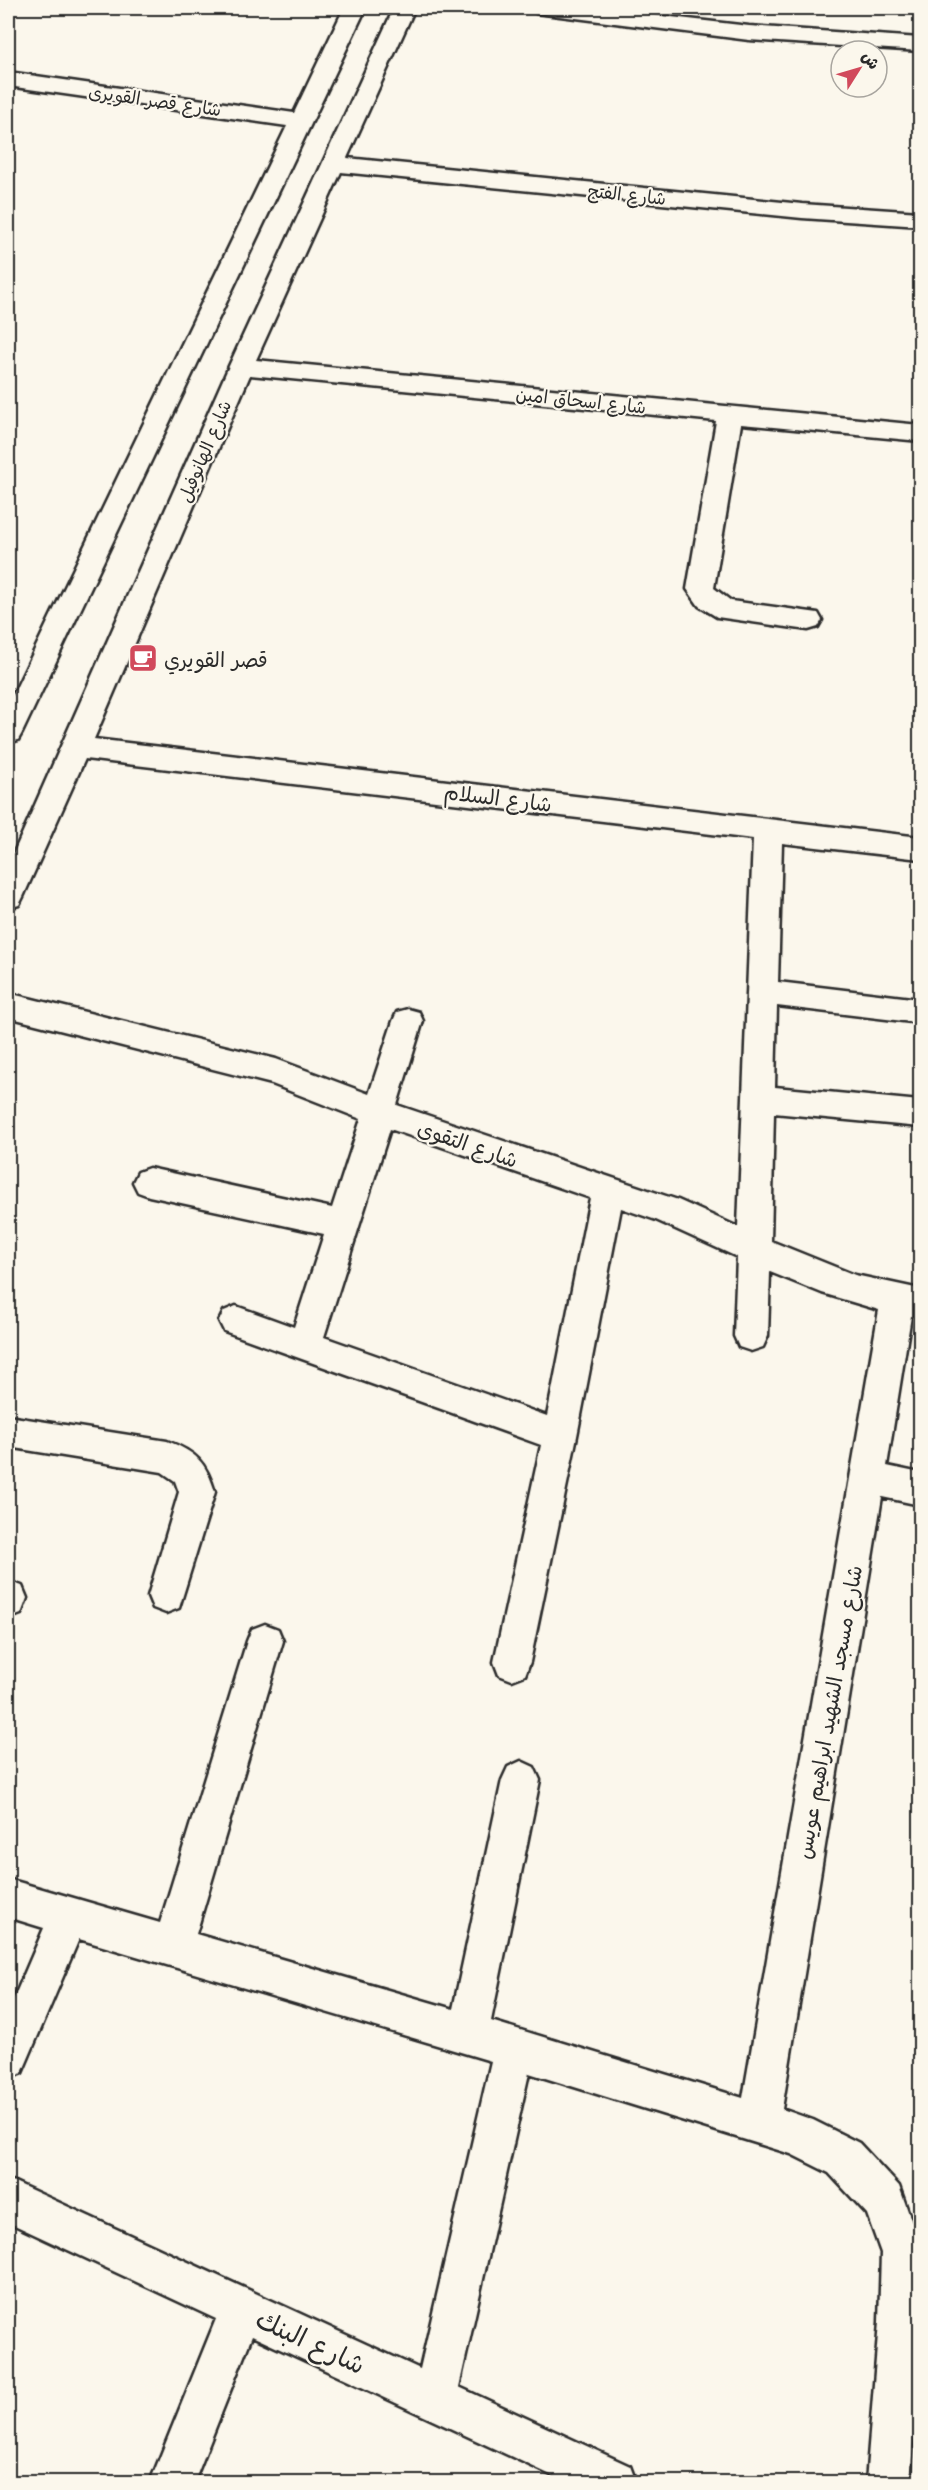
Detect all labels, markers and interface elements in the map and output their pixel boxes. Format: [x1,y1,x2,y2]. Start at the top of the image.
north arrow [829,39,889,99]
text: ش [858,46,885,73]
street label: شارع قصر القويرى [87,79,223,122]
street label: شارع الفتح [587,178,667,211]
street label: شارع اسحاق امين [515,381,647,420]
street label: شارع الهانوفيل [172,396,237,506]
cafe icon: قصر القويري [127,642,159,674]
place label: قصر القويري [164,645,268,675]
street label: شارع السلام [442,777,553,821]
street label: شارع التقوى [413,1113,522,1176]
street label: شارع مسجد الشهيد ابراهيم عويس [789,1563,871,1862]
street label: شارع البنك [250,2301,371,2383]

